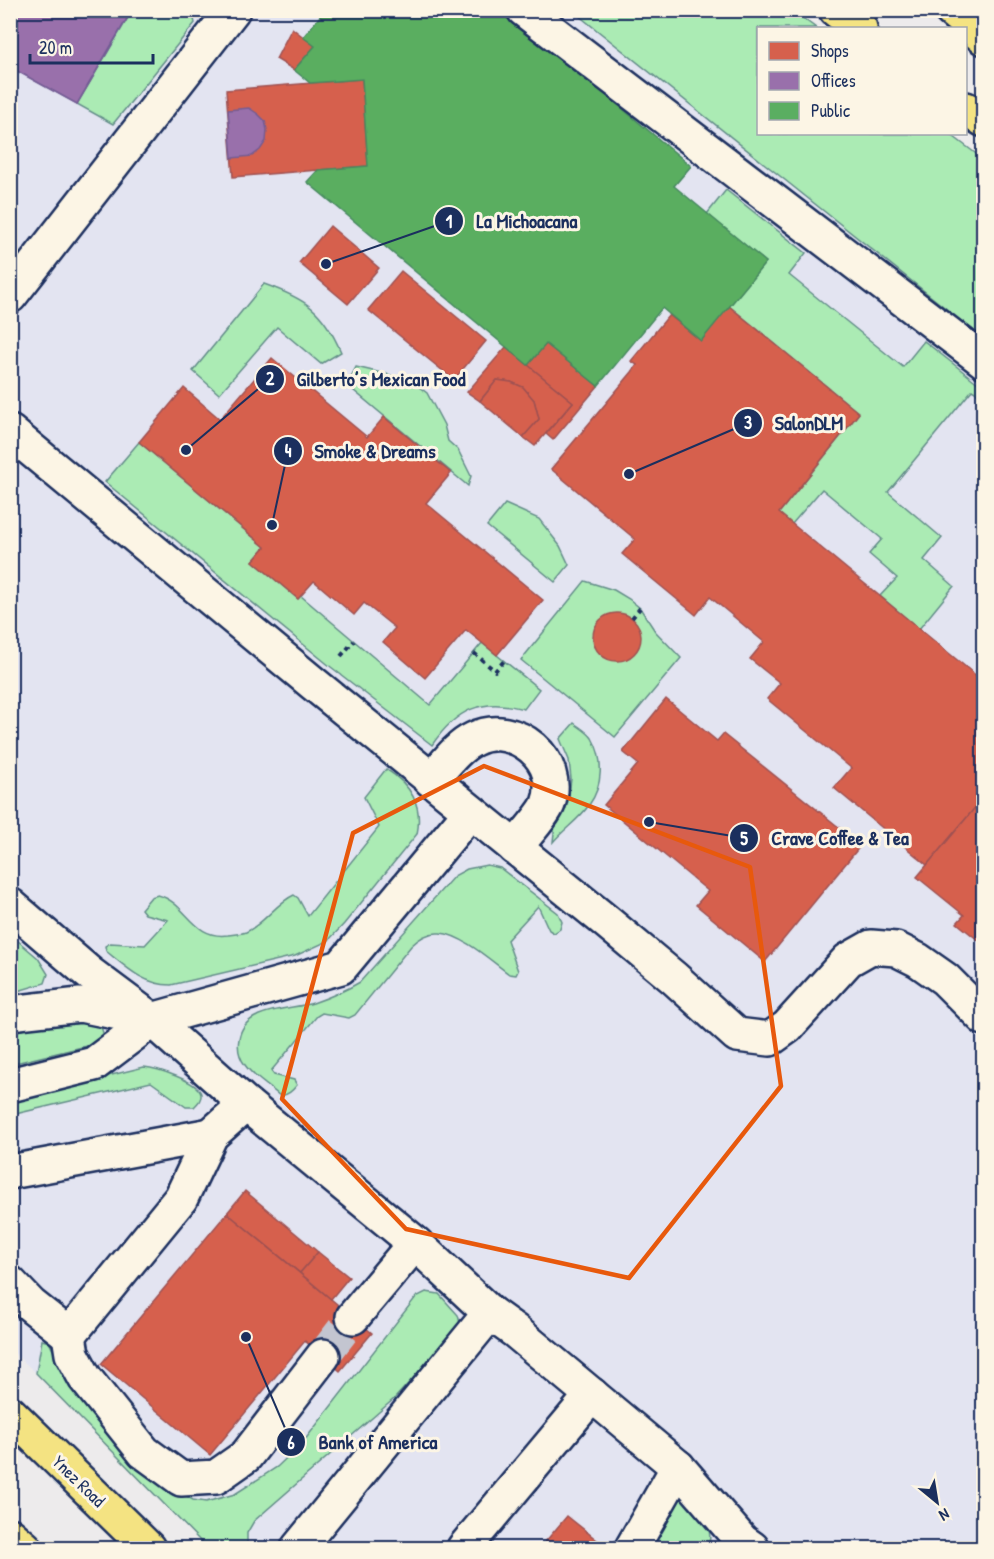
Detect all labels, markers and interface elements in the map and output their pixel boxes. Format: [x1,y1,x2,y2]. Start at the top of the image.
scale bar [30,27,153,65]
legend [757,27,967,135]
text: 20 m [39,35,72,60]
text: Shops [811,38,849,63]
text: Offices [811,68,856,93]
text: Public [811,98,850,123]
callout: La Michoacana [434,202,589,240]
text: La Michoacana [477,207,578,234]
text: 1 [446,209,453,234]
callout: Gilberto’s Mexican Food [255,360,478,398]
text: Gilberto’s Mexican Food [297,365,466,392]
text: 2 [266,366,275,391]
callout: SalonDLM [733,404,855,442]
text: SalonDLM [775,409,843,436]
text: 3 [744,410,752,435]
callout: Smoke & Dreams [273,432,448,470]
text: Smoke & Dreams [314,437,436,464]
text: 4 [285,438,292,463]
callout: Crave Coffee & Tea [729,819,920,857]
text: Crave Coffee & Tea [771,824,909,851]
text: 5 [740,826,748,851]
callout: Bank of America [276,1423,449,1461]
text: Bank of America [319,1428,438,1455]
text: 6 [287,1430,295,1455]
street label: Ynez Road [47,1450,111,1512]
north arrow [907,1472,967,1532]
text: N [935,1503,954,1527]

